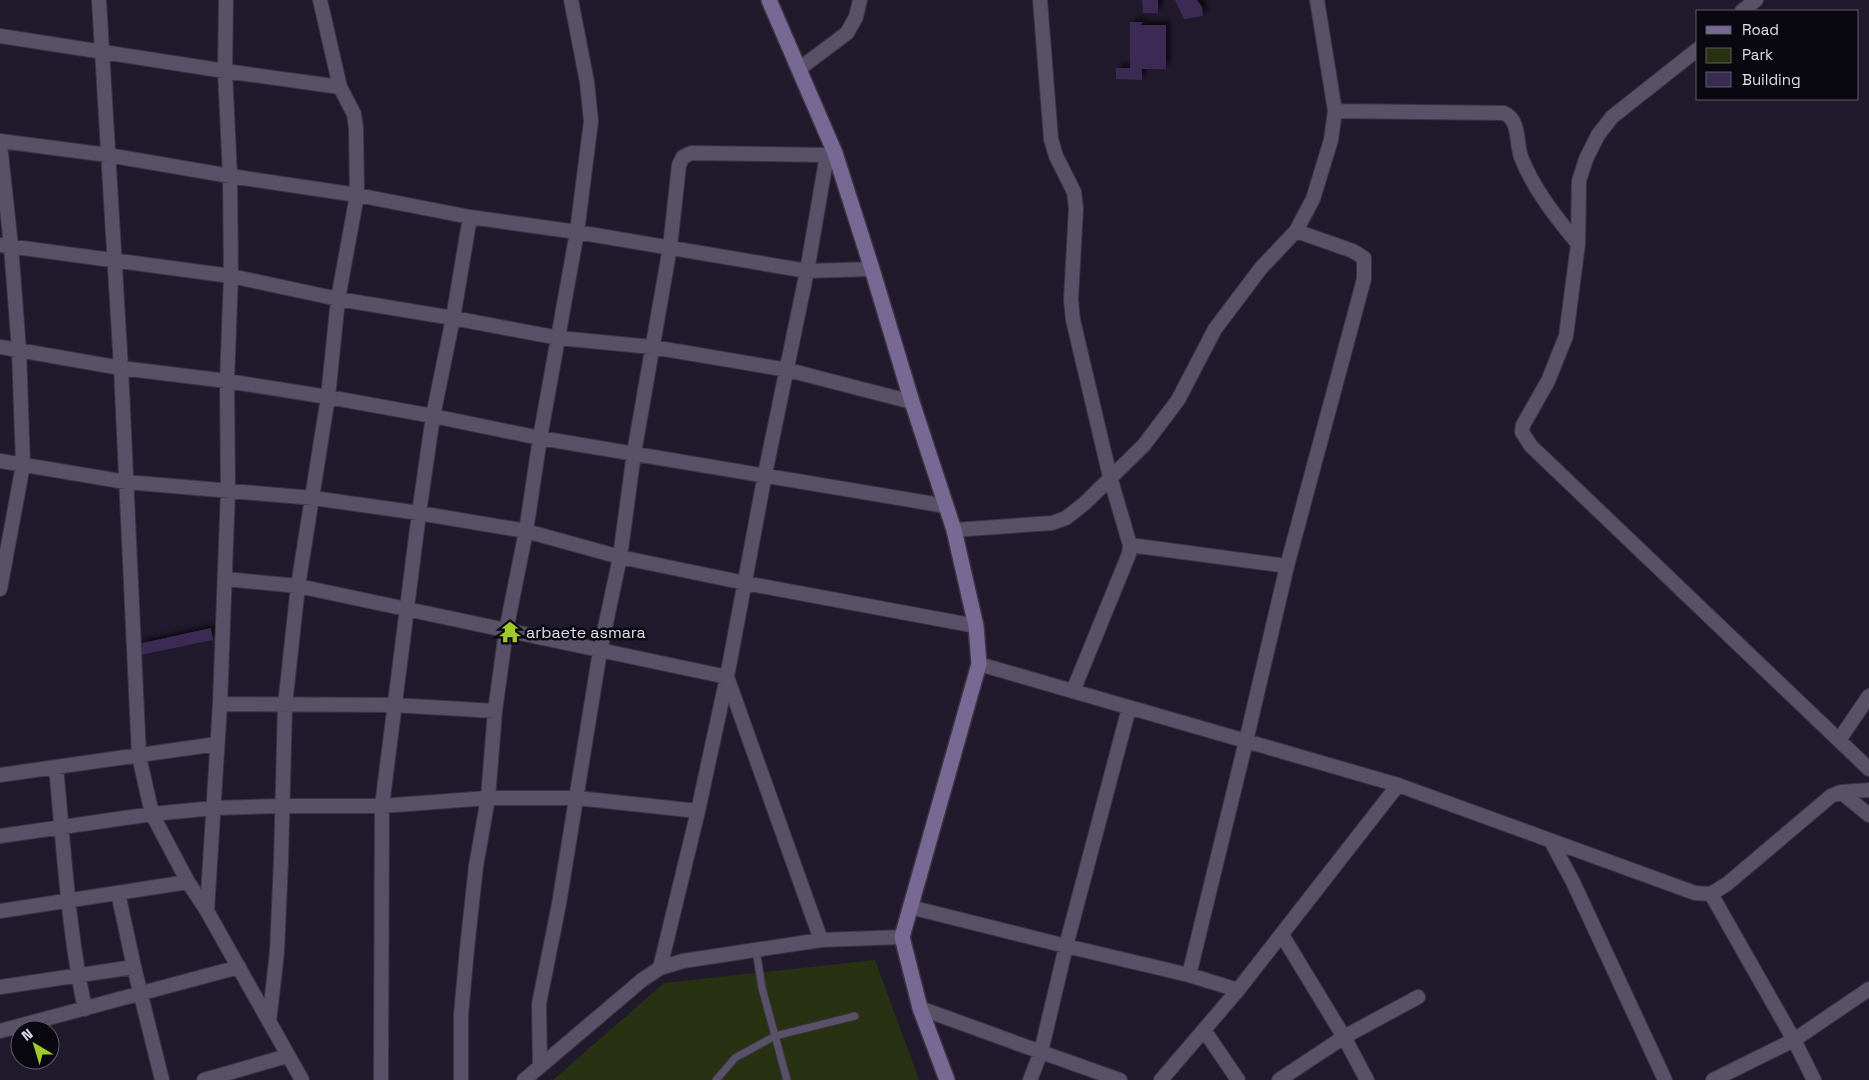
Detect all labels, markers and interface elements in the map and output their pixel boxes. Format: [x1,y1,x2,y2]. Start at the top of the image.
legend [1696,10,1859,100]
text: Road [1742,20,1779,39]
text: Park [1742,45,1773,64]
text: Building [1742,70,1801,89]
temple icon: arbaete asmara [497,619,523,645]
place label: arbaete asmara [526,622,646,643]
north arrow [10,1020,60,1070]
text: N [18,1025,36,1045]

